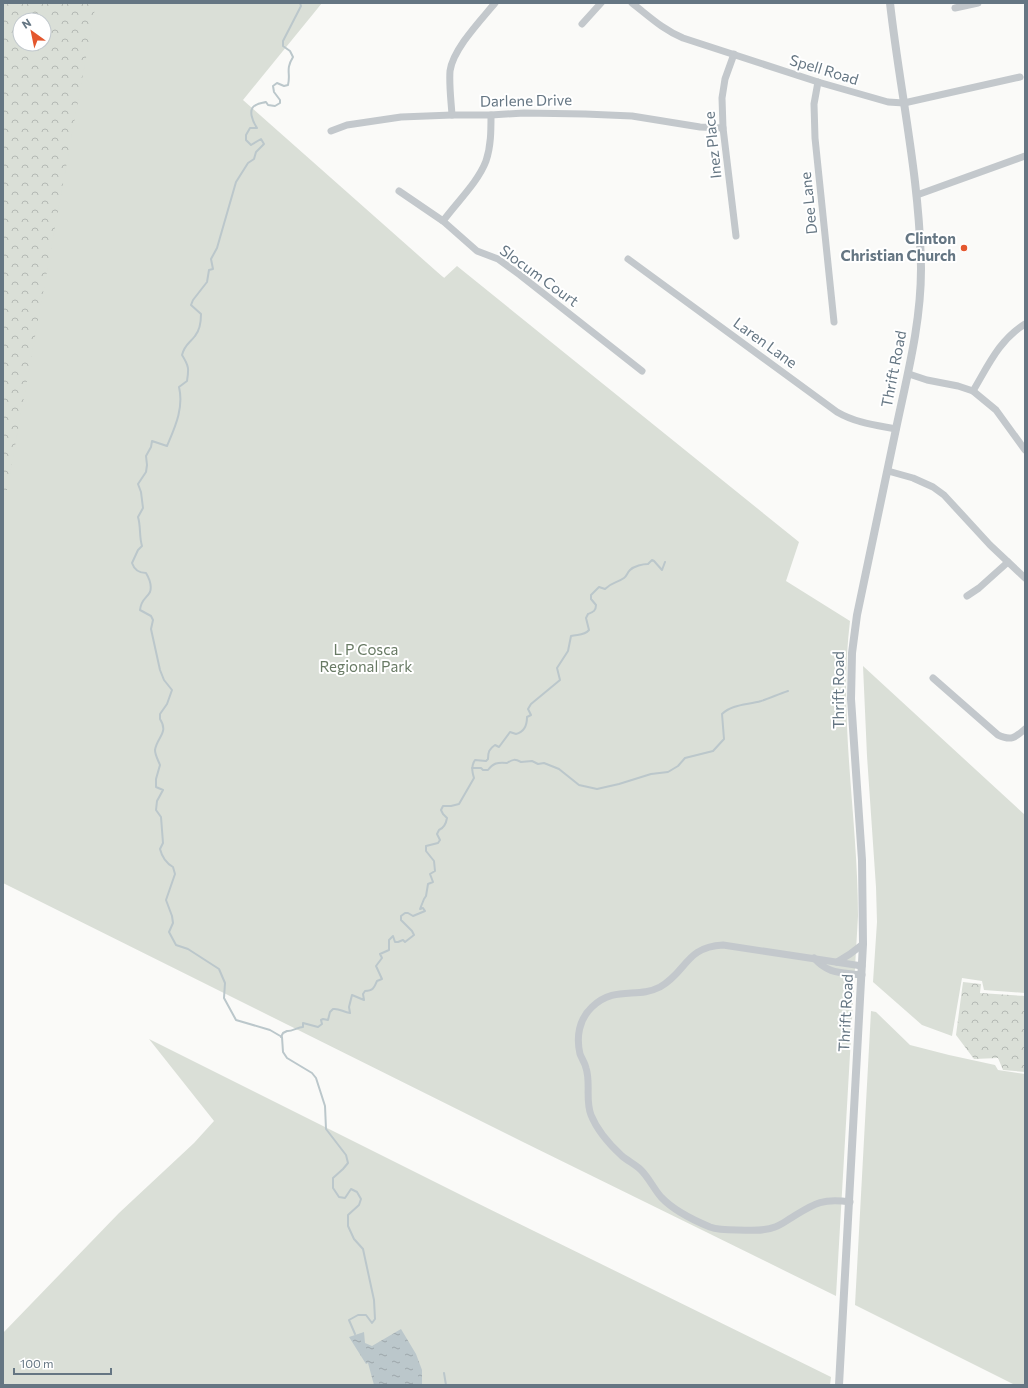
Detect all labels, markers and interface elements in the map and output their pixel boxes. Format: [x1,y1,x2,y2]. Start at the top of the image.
north arrow [12,12,52,52]
text: N [19,15,33,31]
street label: Spell Road [788,50,861,88]
street label: Darlene Drive [480,90,572,110]
street label: Inez Place [700,111,724,180]
street label: Dee Lane [796,171,820,235]
place label: Clinton Christian Church [840,229,956,264]
street label: Slocum Court [497,241,583,310]
marker: Clinton Christian Church [959,243,969,253]
street label: Laren Lane [730,313,801,371]
street label: Thrift Road [877,329,909,409]
park label: L P Cosca Regional Park [320,640,412,675]
street label: Thrift Road [829,651,847,729]
street label: Thrift Road [834,974,856,1052]
scale bar [14,1350,111,1376]
text: 100 m [20,1356,54,1370]

